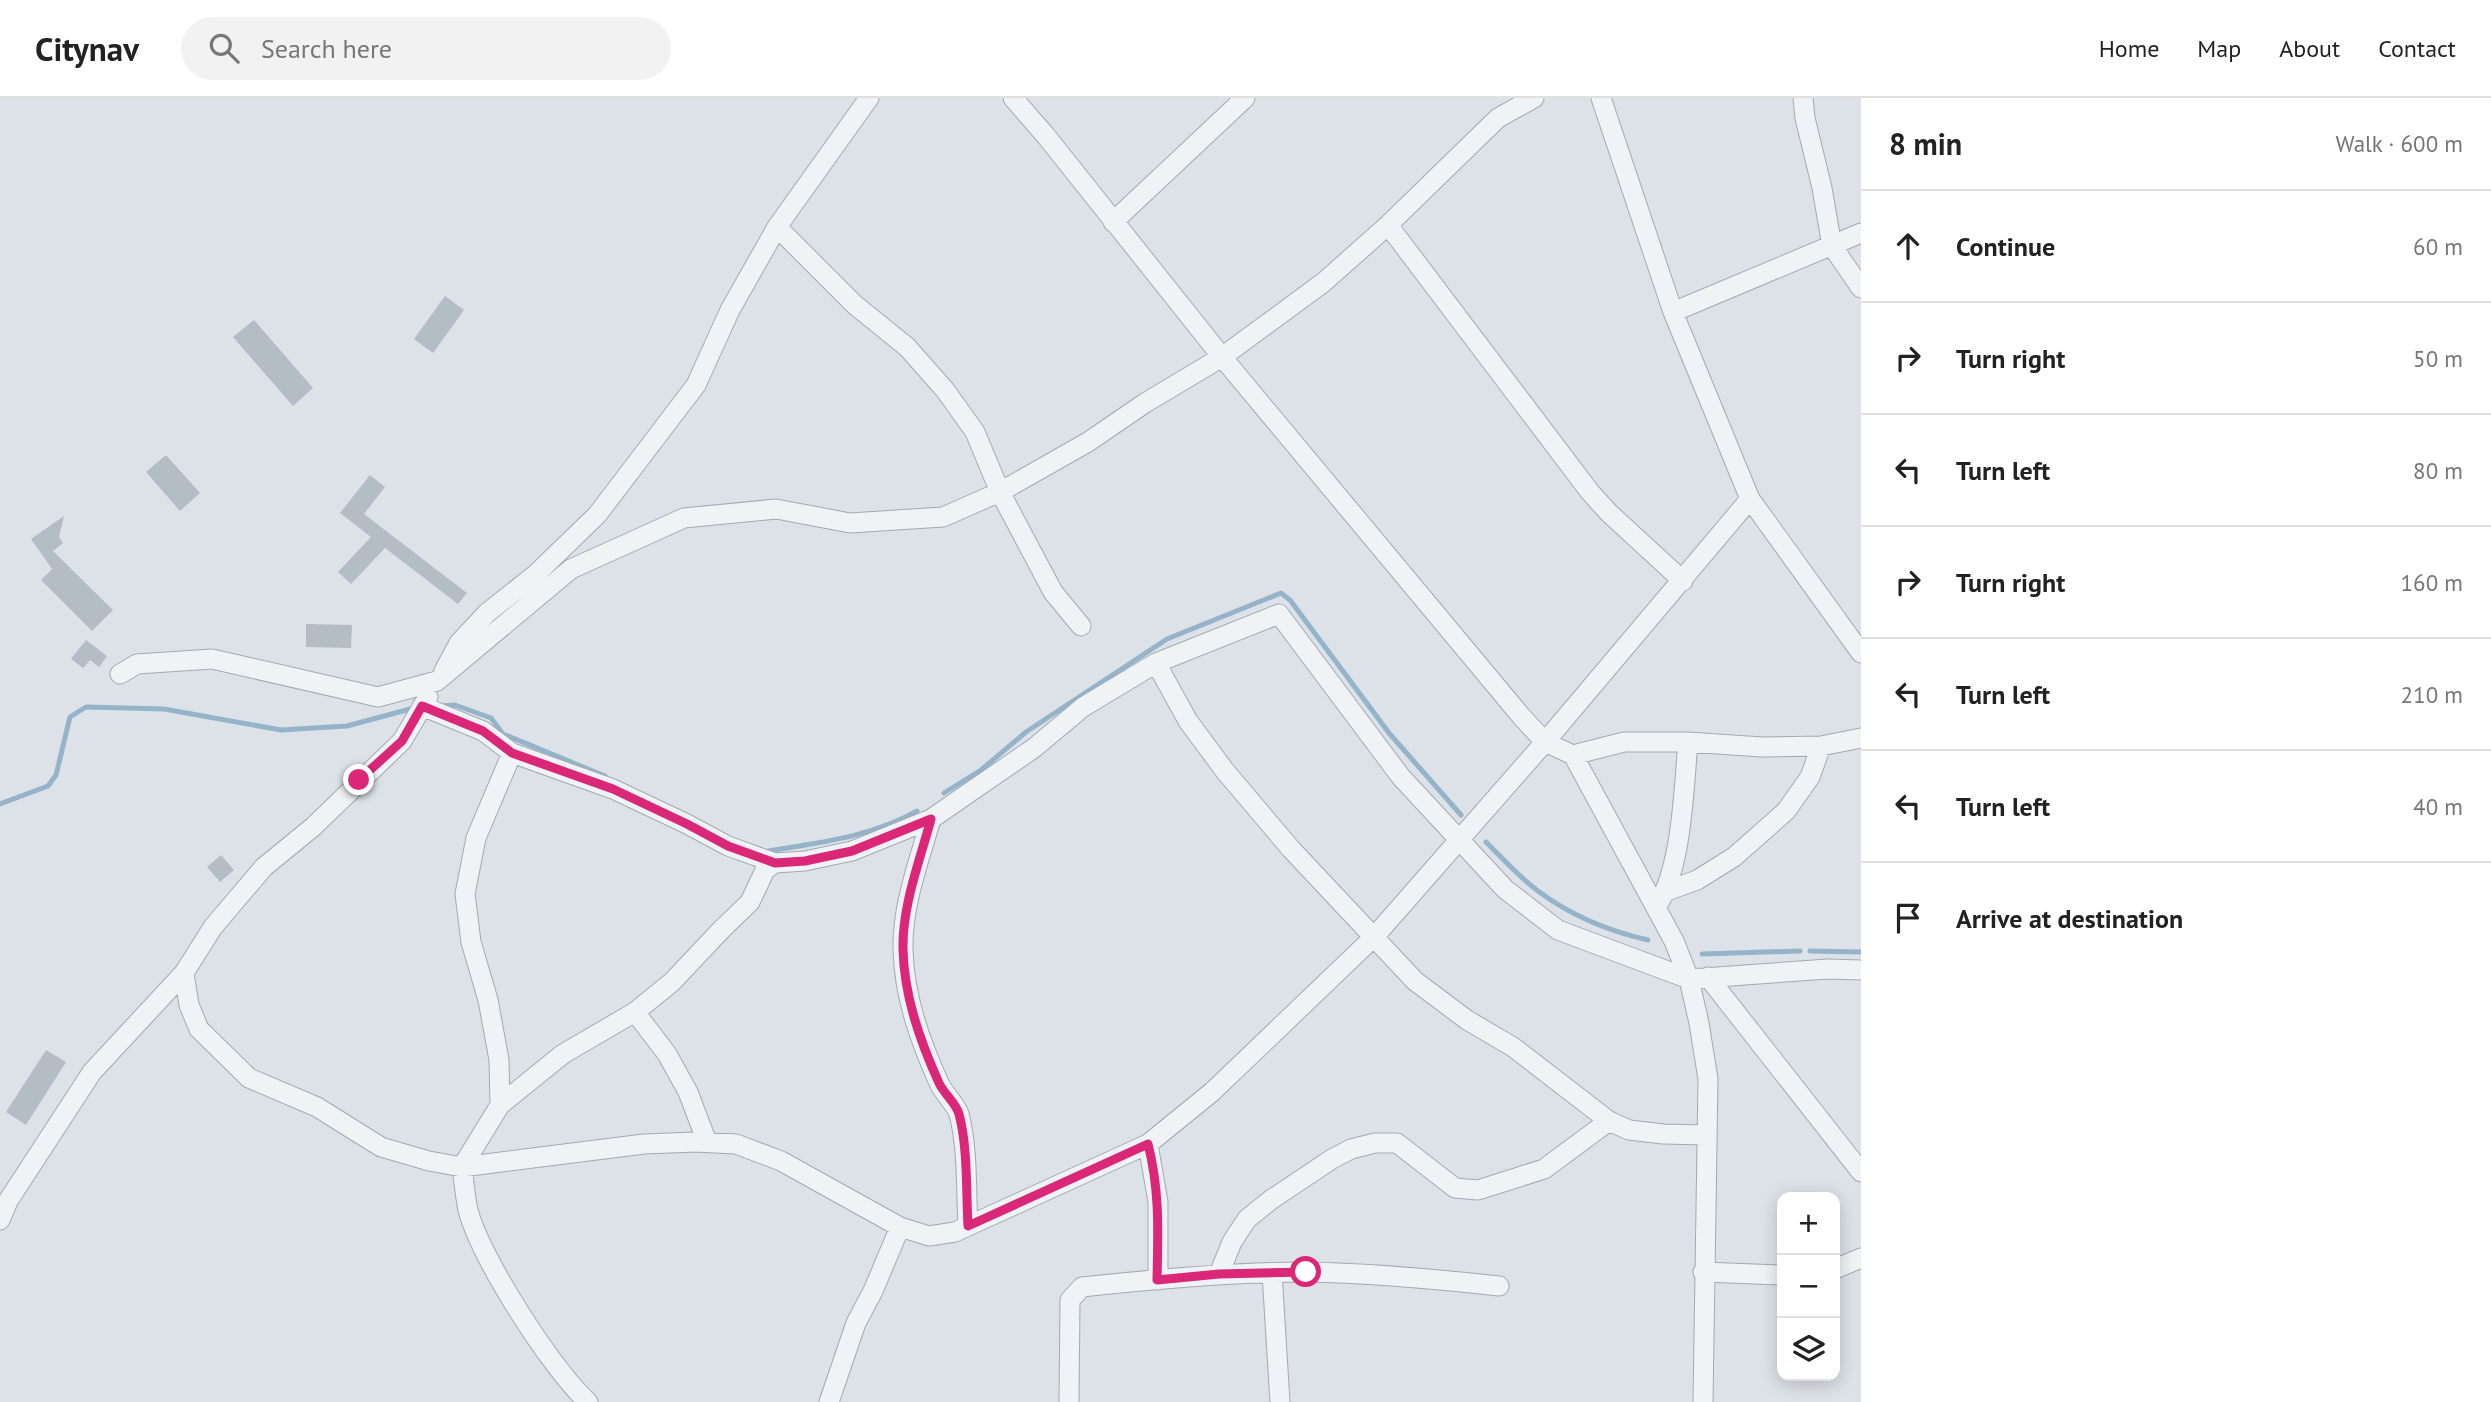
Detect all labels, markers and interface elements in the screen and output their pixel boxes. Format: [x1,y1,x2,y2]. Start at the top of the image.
search box [181,17,671,80]
text: Citynav [35,27,139,70]
icon: search [205,29,243,67]
text: Search here [261,32,392,65]
text: Home [2099,33,2159,64]
text: Map [2197,33,2241,64]
text: About [2279,33,2340,64]
text: Contact [2378,33,2456,64]
text: 8 min [1889,124,1962,163]
text: Walk · 600 m [2336,129,2463,158]
icon: ahead [1889,227,1927,265]
text: Continue [1956,230,2055,263]
text: 60 m [2413,232,2463,261]
icon: right [1889,339,1927,377]
text: Turn right [1956,342,2065,375]
text: 50 m [2413,344,2463,373]
icon: left [1889,451,1927,489]
text: Turn left [1956,454,2050,487]
text: 80 m [2413,456,2463,485]
icon: right [1889,563,1927,601]
text: Turn right [1956,566,2065,599]
text: 160 m [2401,568,2463,597]
icon: left [1889,675,1927,713]
text: Turn left [1956,678,2050,711]
text: 210 m [2401,680,2463,709]
route end [343,764,374,795]
icon: left [1889,787,1927,825]
text: Turn left [1956,790,2050,823]
text: 40 m [2413,792,2463,821]
icon: arrive [1889,899,1927,937]
text: Arrive at destination [1956,902,2183,935]
map controls [1777,1192,1840,1381]
button: + [1777,1192,1840,1255]
button: − [1777,1255,1840,1318]
route start [1290,1256,1321,1287]
button: layers [1777,1318,1840,1381]

